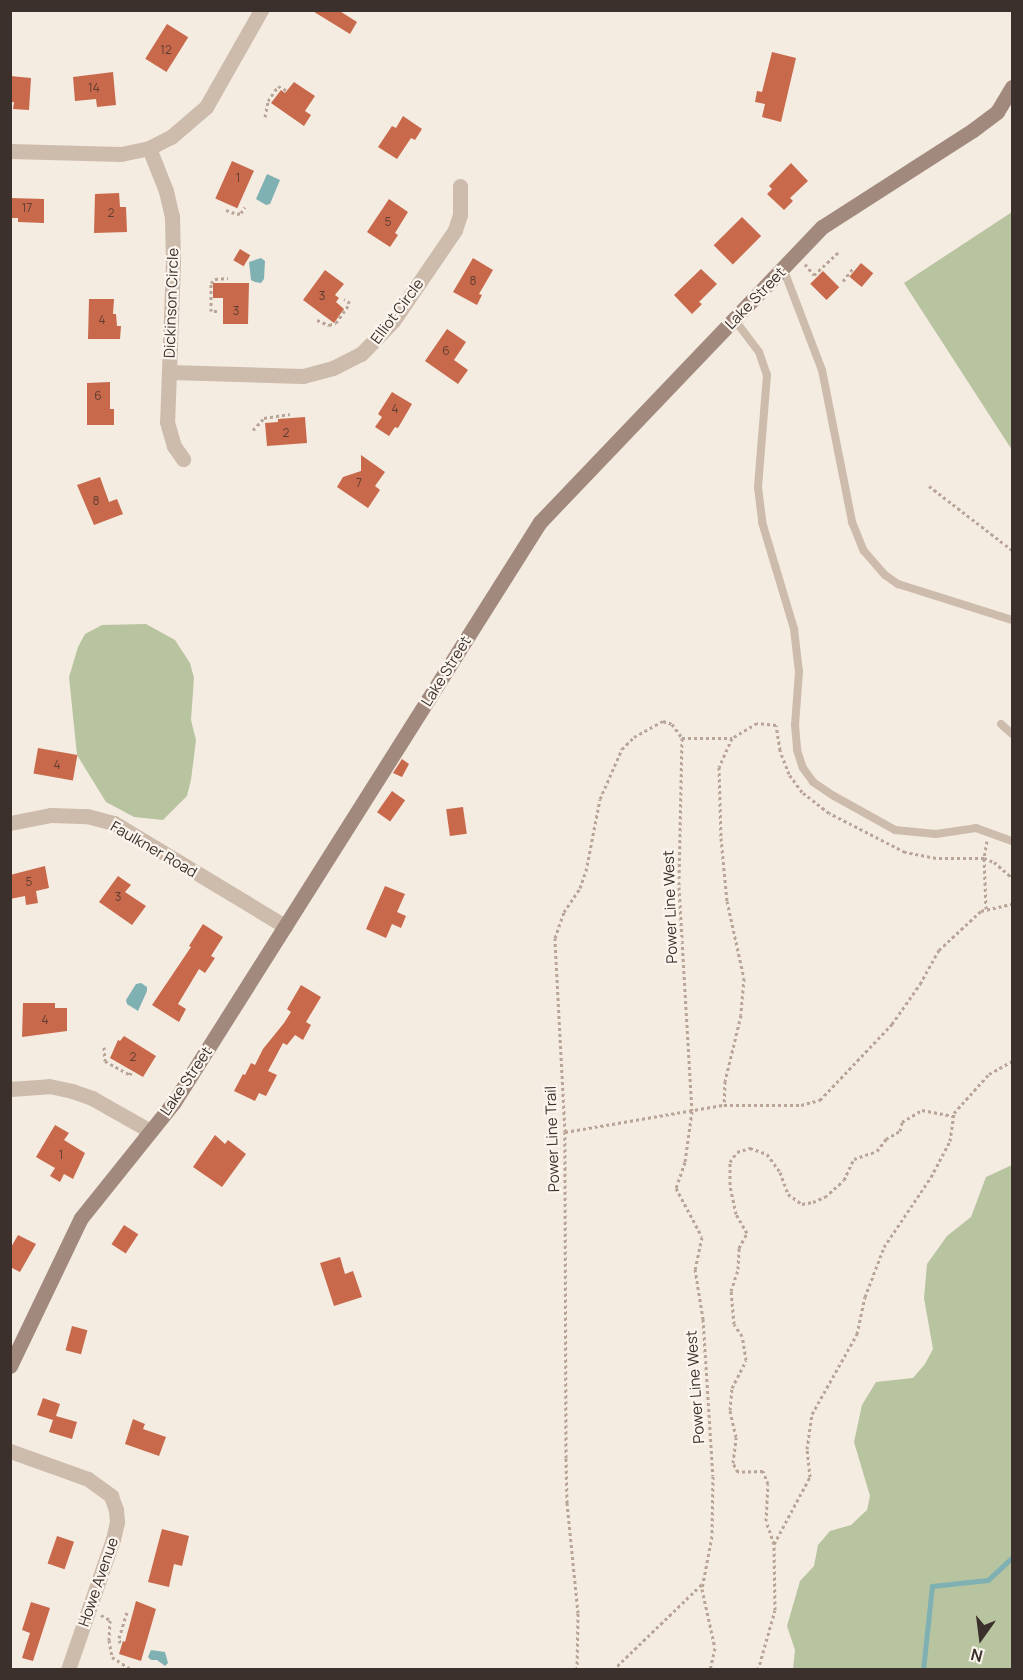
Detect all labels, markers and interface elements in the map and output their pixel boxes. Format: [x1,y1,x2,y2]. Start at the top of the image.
house number: 12 [160,43,172,57]
house number: 14 [88,81,100,95]
house number: 1 [236,171,240,185]
house number: 17 [22,201,32,215]
house number: 2 [108,206,114,220]
house number: 5 [385,215,391,229]
street label: Dickinson Circle [160,248,182,358]
street label: Lake Street [721,263,789,333]
house number: 8 [470,274,476,288]
street label: Elliot Circle [367,275,427,347]
house number: 3 [319,289,325,303]
house number: 3 [233,304,239,318]
house number: 4 [98,313,106,327]
house number: 6 [442,344,450,358]
house number: 6 [94,389,102,403]
house number: 4 [391,402,399,416]
house number: 2 [283,426,289,440]
house number: 7 [356,476,362,490]
house number: 8 [93,494,99,508]
street label: Lake Street [417,633,475,709]
house number: 4 [53,758,61,772]
street label: Faulkner Road [107,817,201,881]
street label: Power Line West [659,850,681,964]
house number: 5 [26,875,32,889]
house number: 3 [115,890,121,904]
house number: 4 [41,1013,49,1027]
street label: Lake Street [156,1043,216,1119]
house number: 2 [130,1050,136,1064]
street label: Power Line Trail [541,1086,563,1192]
house number: 1 [59,1148,63,1162]
street label: Power Line West [682,1330,708,1444]
street label: Howe Avenue [74,1535,122,1629]
north arrow [951,1608,1011,1668]
text: N [968,1643,985,1668]

